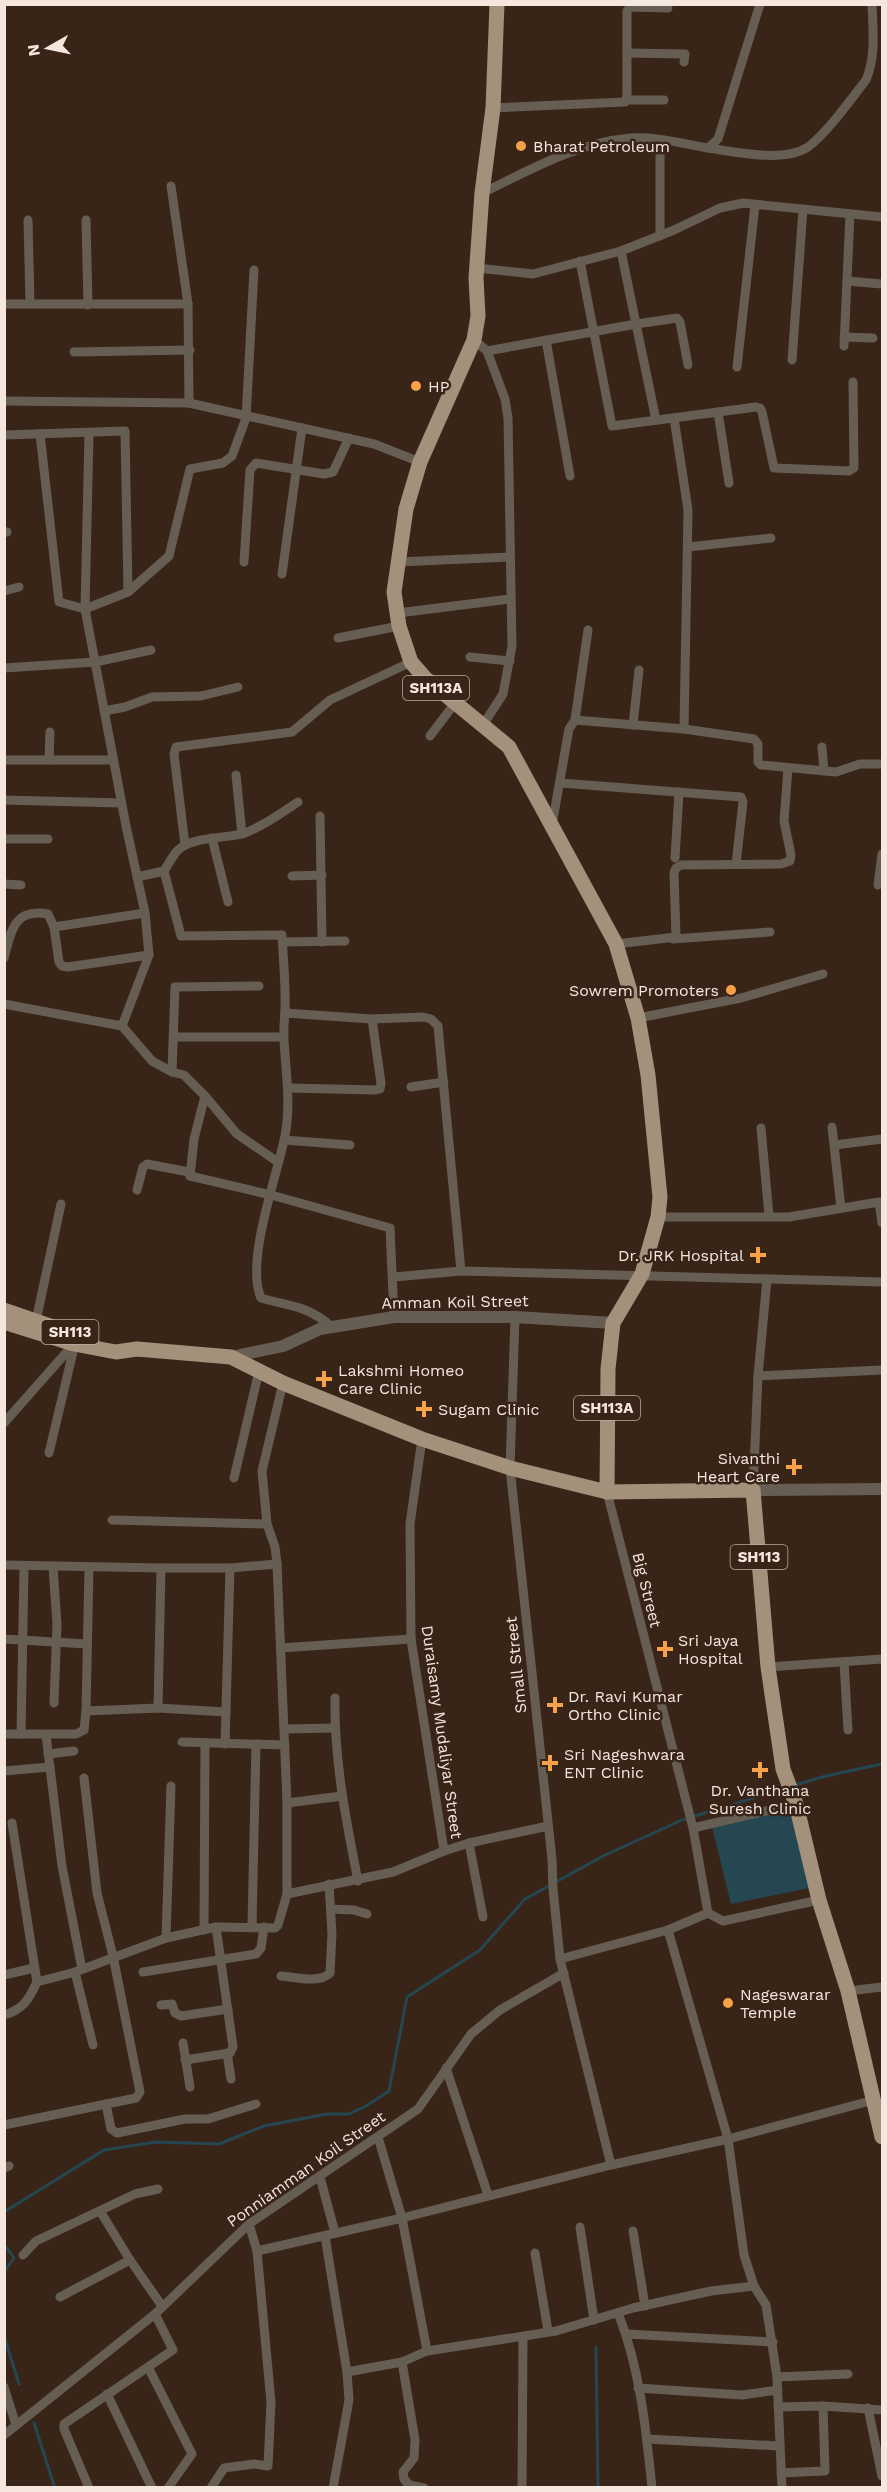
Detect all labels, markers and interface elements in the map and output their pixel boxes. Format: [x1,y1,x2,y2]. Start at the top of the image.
north arrow [18,18,78,78]
text: N [23,43,44,58]
place label: Bharat Petroleum [533,137,670,156]
marker: Bharat Petroleum [514,139,528,153]
place label: HP [428,377,450,396]
marker: HP [409,379,423,393]
road number: SH113A [403,676,469,700]
place label: Sowrem Promoters [569,981,719,1000]
marker: Sowrem Promoters [724,983,738,997]
place label: Dr. JRK Hospital [618,1246,744,1265]
marker: Dr. JRK Hospital [749,1246,767,1264]
street label: Amman Koil Street [381,1291,529,1313]
road number: SH113 [42,1320,98,1344]
place label: Lakshmi Homeo Care Clinic [338,1361,464,1398]
marker: Lakshmi Homeo Care Clinic [315,1370,333,1388]
road number: SH113A [574,1396,640,1420]
marker: Sugam Clinic [415,1400,433,1418]
place label: Sugam Clinic [438,1400,540,1419]
place label: Sivanthi Heart Care [696,1449,780,1486]
marker: Sivanthi Heart Care [785,1458,803,1476]
road number: SH113 [730,1545,788,1569]
street label: Big Street [628,1550,666,1630]
street label: Small Street [501,1615,531,1714]
street label: Duraisamy Mudaliyar Street [418,1624,466,1840]
place label: Sri Jaya Hospital [678,1631,743,1668]
marker: Sri Jaya Hospital [656,1640,674,1658]
place label: Dr. Ravi Kumar Ortho Clinic [568,1687,683,1724]
marker: Dr. Ravi Kumar Ortho Clinic [546,1696,564,1714]
place label: Sri Nageshwara ENT Clinic [564,1745,685,1782]
marker: Sri Nageshwara ENT Clinic [541,1754,559,1772]
marker: Dr. Vanthana Suresh Clinic [751,1761,769,1779]
place label: Dr. Vanthana Suresh Clinic [709,1781,811,1818]
place label: Nageswarar Temple [740,1985,831,2022]
marker: Nageswarar Temple [721,1996,735,2010]
street label: Ponniamman Koil Street [223,2107,389,2231]

